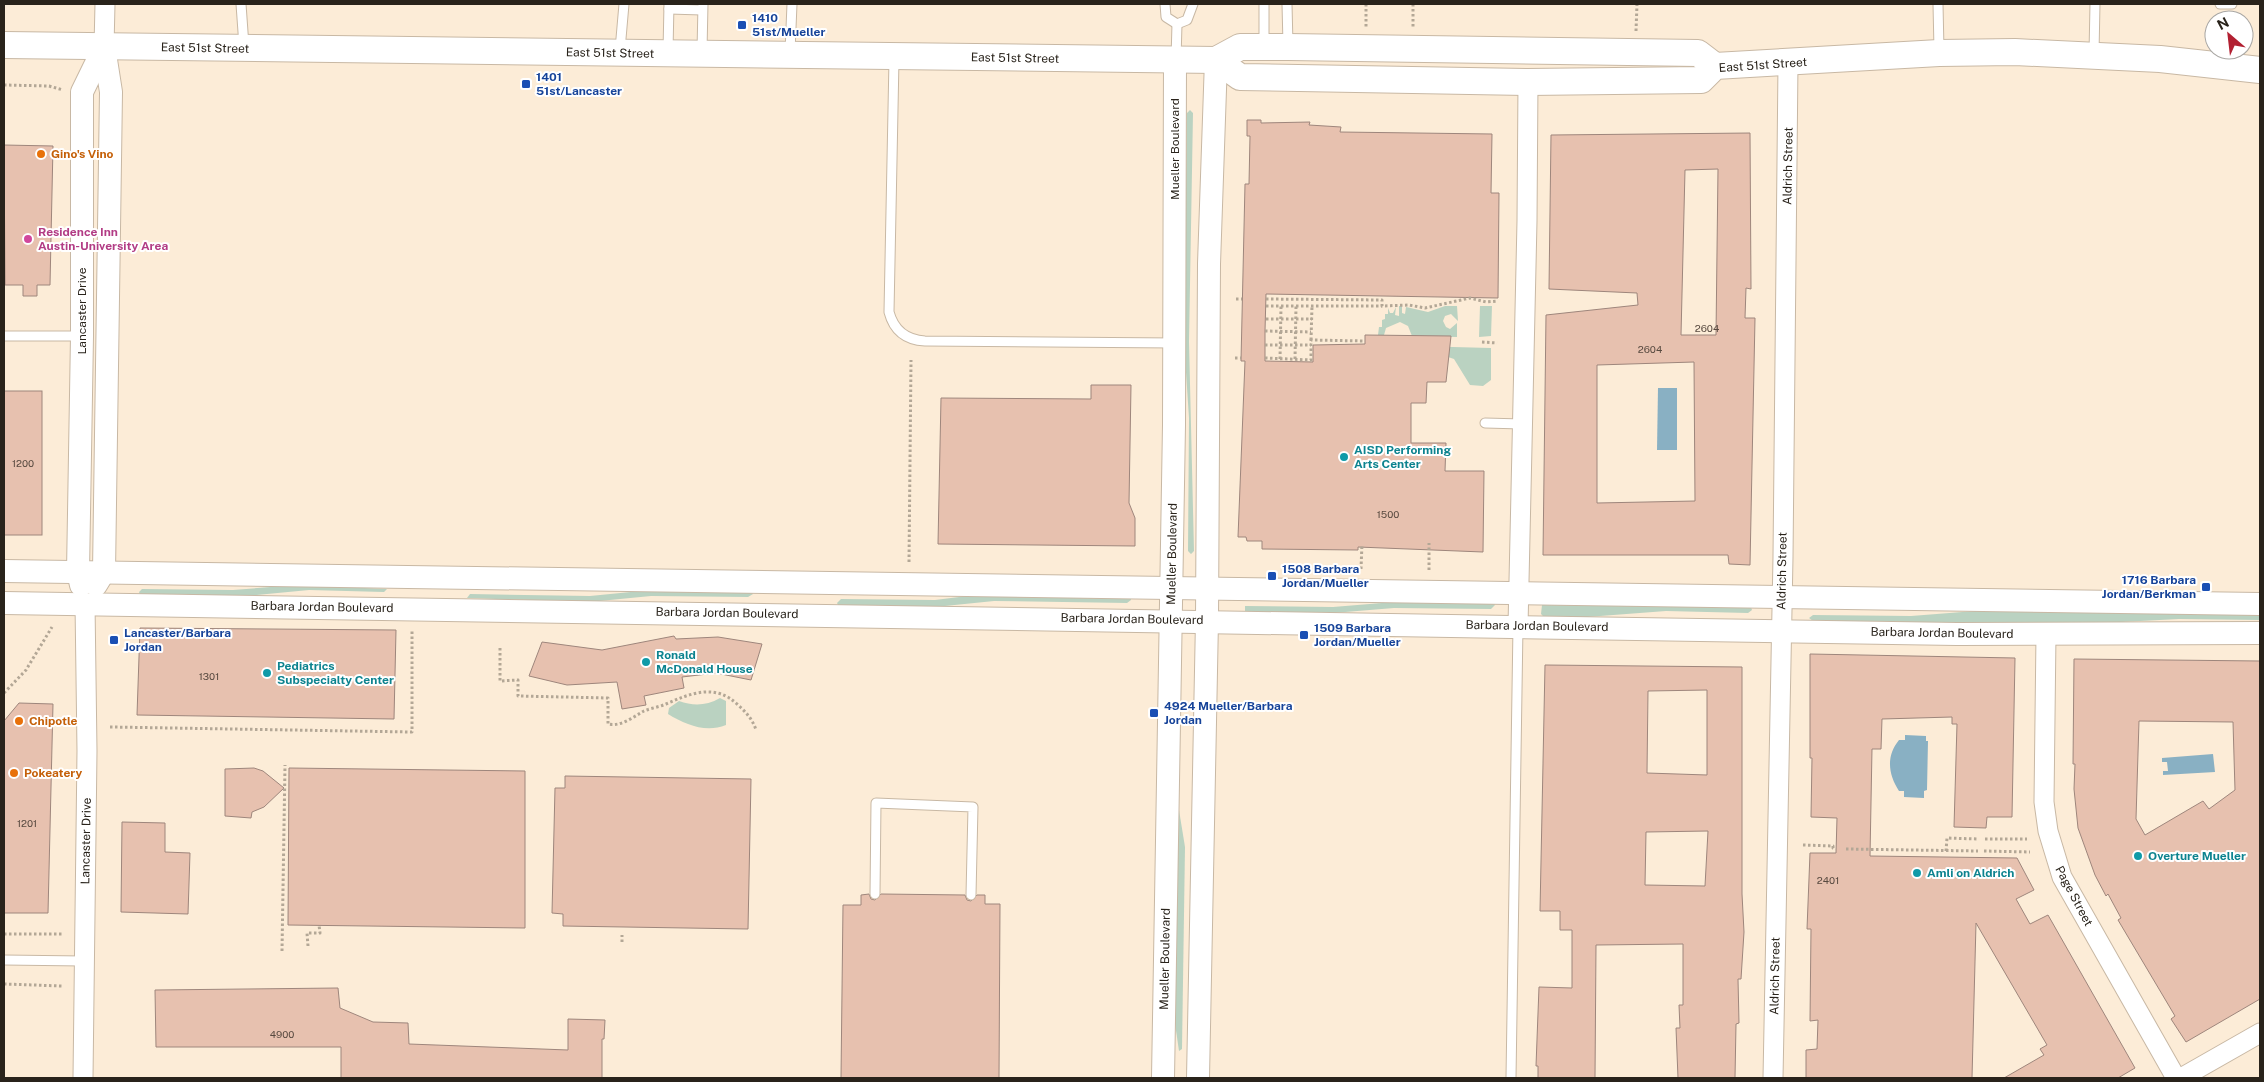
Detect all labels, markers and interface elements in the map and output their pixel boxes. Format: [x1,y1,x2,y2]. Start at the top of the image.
north arrow [2204,10,2254,60]
place label: 1410 51st/Mueller [752,11,825,39]
text: N [2214,14,2231,33]
marker: 1410 51st/Mueller [736,19,748,31]
street label: East 51st Street [161,40,250,56]
street label: East 51st Street [566,45,655,61]
street label: East 51st Street [971,50,1060,66]
street label: East 51st Street [1718,55,1808,75]
place label: 1401 51st/Lancaster [536,70,622,98]
marker: 1401 51st/Lancaster [520,78,532,90]
street label: Mueller Boulevard [1168,98,1182,200]
street label: Aldrich Street [1780,127,1796,205]
place label: Gino's Vino [51,147,114,161]
marker: Gino's Vino [35,148,47,160]
place label: Residence Inn Austin-University Area [38,225,168,253]
marker: Residence Inn Austin-University Area [22,233,34,245]
street label: Lancaster Drive [75,267,89,354]
house number: 2604 [1695,322,1719,334]
house number: 2604 [1638,343,1662,355]
place label: AISD Performing Arts Center [1354,443,1451,471]
marker: AISD Performing Arts Center [1338,451,1350,463]
house number: 1200 [12,457,34,469]
street label: Mueller Boulevard [1164,503,1180,605]
house number: 1500 [1377,508,1399,520]
street label: Aldrich Street [1774,532,1790,610]
place label: 1508 Barbara Jordan/Mueller [1282,562,1369,590]
marker: 1508 Barbara Jordan/Mueller [1266,570,1278,582]
place label: 1716 Barbara Jordan/Berkman [2102,573,2196,601]
marker: 1716 Barbara Jordan/Berkman [2200,581,2212,593]
street label: Barbara Jordan Boulevard [250,599,394,615]
street label: Barbara Jordan Boulevard [655,605,799,621]
street label: Barbara Jordan Boulevard [1060,611,1204,627]
street label: Barbara Jordan Boulevard [1465,618,1609,634]
place label: 1509 Barbara Jordan/Mueller [1314,621,1401,649]
street label: Barbara Jordan Boulevard [1870,625,2014,641]
place label: Lancaster/Barbara Jordan [124,626,231,654]
marker: 1509 Barbara Jordan/Mueller [1298,629,1310,641]
marker: Lancaster/Barbara Jordan [108,634,120,646]
place label: Ronald McDonald House [656,648,753,676]
marker: Ronald McDonald House [640,656,652,668]
place label: Pediatrics Subspecialty Center [277,659,394,687]
marker: Pediatrics Subspecialty Center [261,667,273,679]
house number: 1301 [199,670,219,682]
place label: 4924 Mueller/Barbara Jordan [1164,699,1293,727]
marker: 4924 Mueller/Barbara Jordan [1148,707,1160,719]
place label: Chipotle [29,714,78,728]
marker: Chipotle [13,715,25,727]
place label: Pokeatery [24,766,82,780]
marker: Pokeatery [8,767,20,779]
street label: Lancaster Drive [78,797,94,885]
house number: 1201 [17,817,37,829]
place label: Overture Mueller [2148,849,2246,863]
marker: Overture Mueller [2132,850,2144,862]
street label: Page Street [2052,864,2096,929]
place label: Amli on Aldrich [1927,866,2014,880]
marker: Amli on Aldrich [1911,867,1923,879]
house number: 2401 [1817,874,1839,886]
street label: Mueller Boulevard [1157,908,1173,1010]
street label: Aldrich Street [1767,937,1783,1015]
house number: 4900 [270,1028,294,1040]

